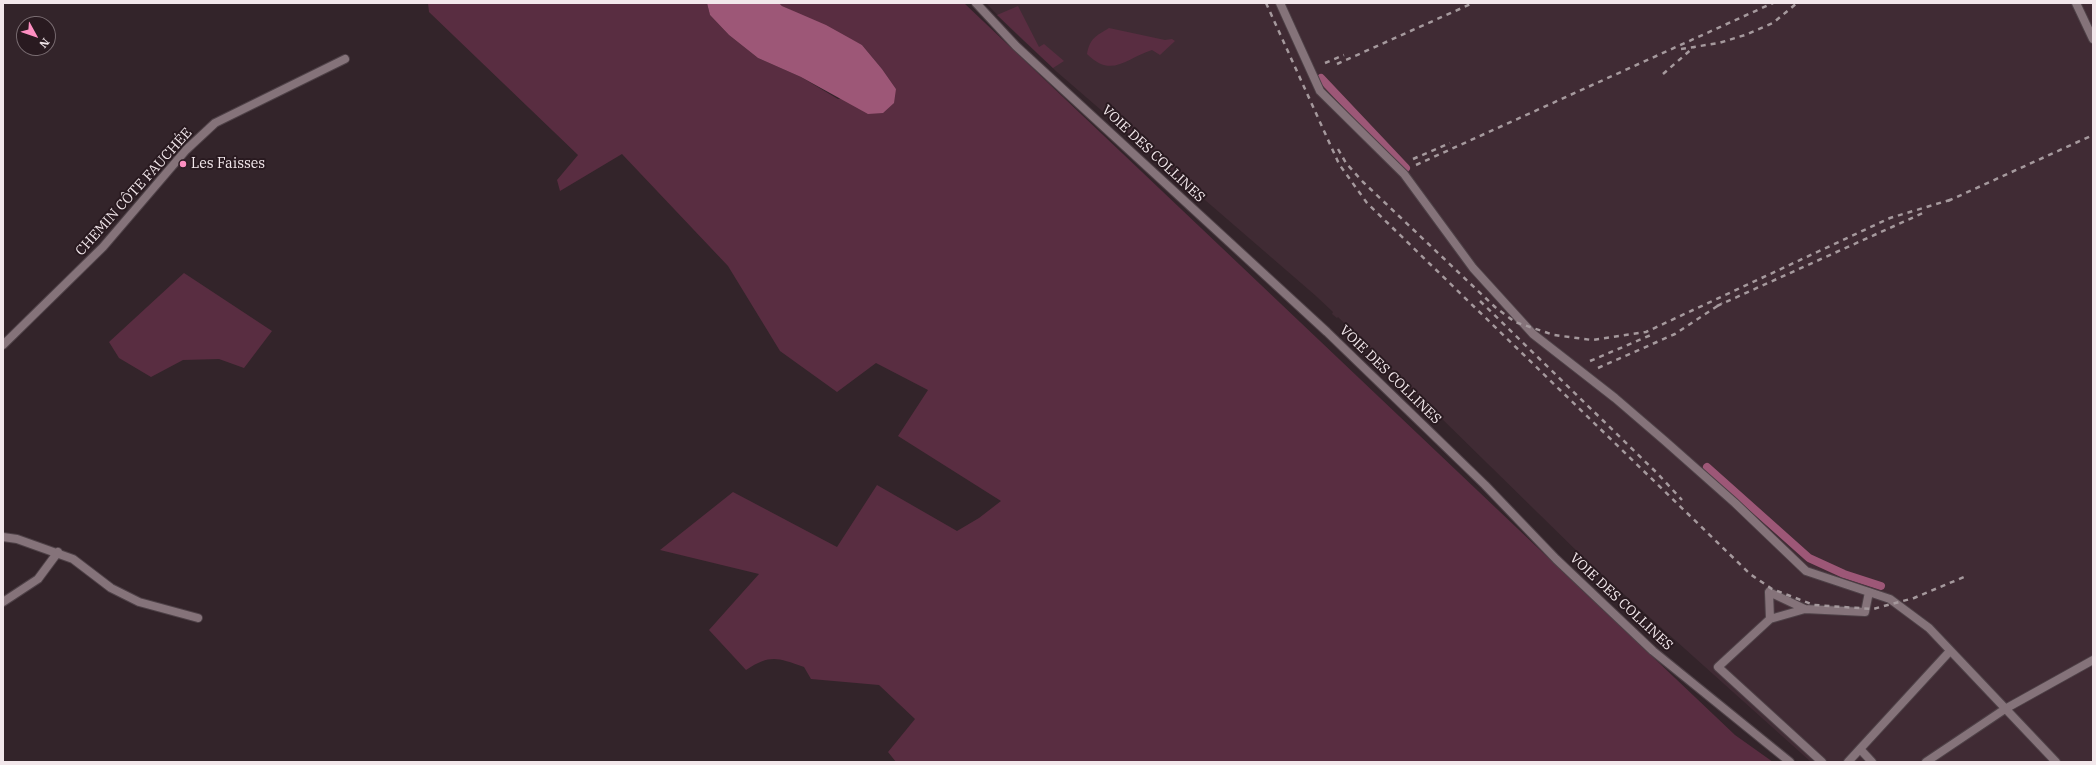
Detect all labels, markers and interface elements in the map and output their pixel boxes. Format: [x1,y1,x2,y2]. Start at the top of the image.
north arrow [16,16,56,56]
text: N [36,35,53,51]
street label: VOIE DES COLLINES [1098,102,1208,206]
street label: CHEMIN CÔTE FAUCHÉE [72,125,196,259]
place label: Les Faisses [191,156,265,172]
marker: Les Faisses [178,159,188,169]
street label: VOIE DES COLLINES [1336,322,1444,428]
street label: VOIE DES COLLINES [1566,550,1676,654]

